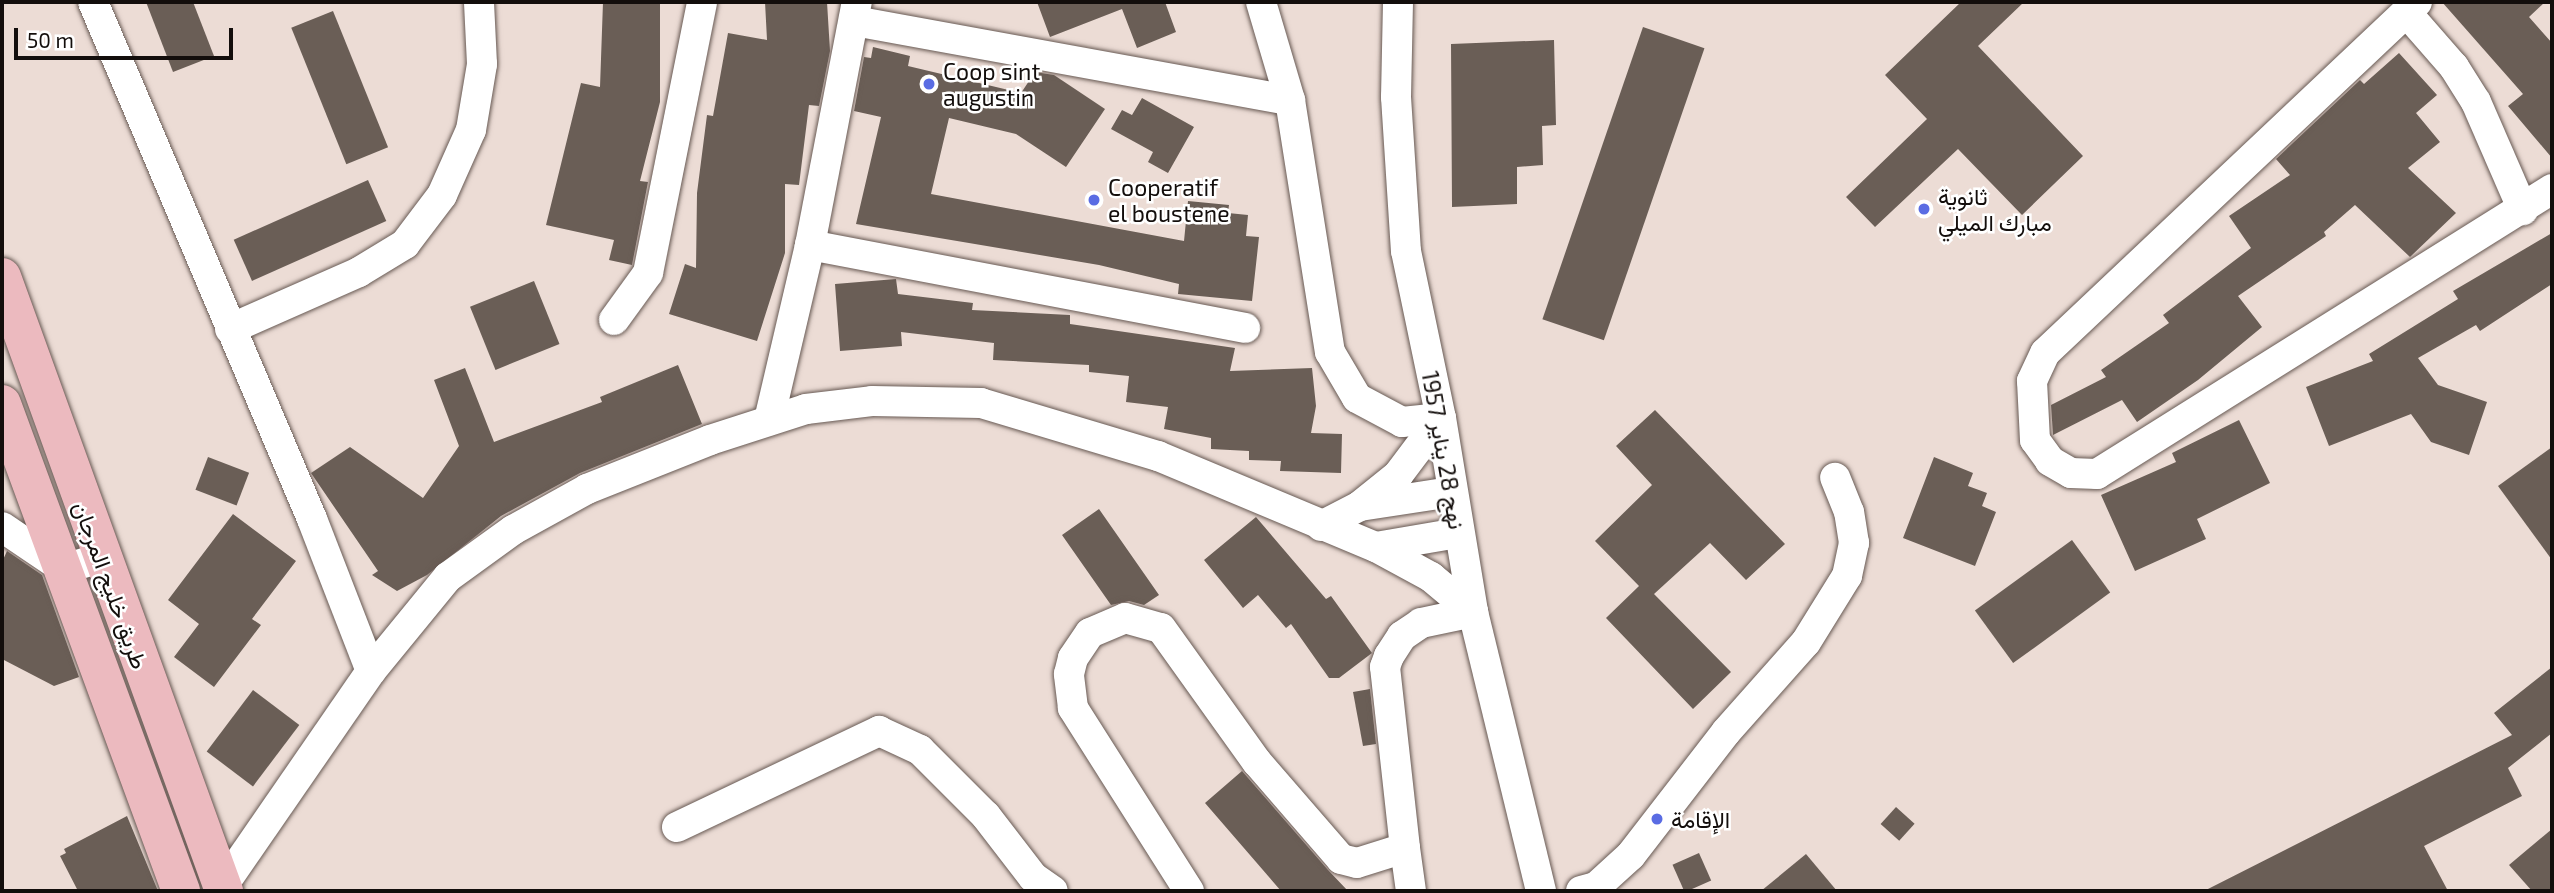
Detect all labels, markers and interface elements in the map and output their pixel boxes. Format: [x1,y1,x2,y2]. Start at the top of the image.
scale bar [18,14,236,58]
text: 50 m [27,27,74,52]
place label: Coop sint augustin [943,57,1040,111]
marker: Coop sint augustin [921,76,937,92]
place label: Cooperatif el boustene [1108,173,1230,227]
place label: ثانوية مبارك الميلي [1938,182,2052,236]
marker: Cooperatif el boustene [1086,192,1102,208]
marker: ثانوية مبارك الميلي [1916,201,1932,217]
street label: نهج 28 يناير 1957 [1416,369,1472,531]
street label: طريق خليج المرجان [68,497,154,673]
place label: الإقامة [1671,805,1730,833]
marker: الإقامة [1649,811,1665,827]

